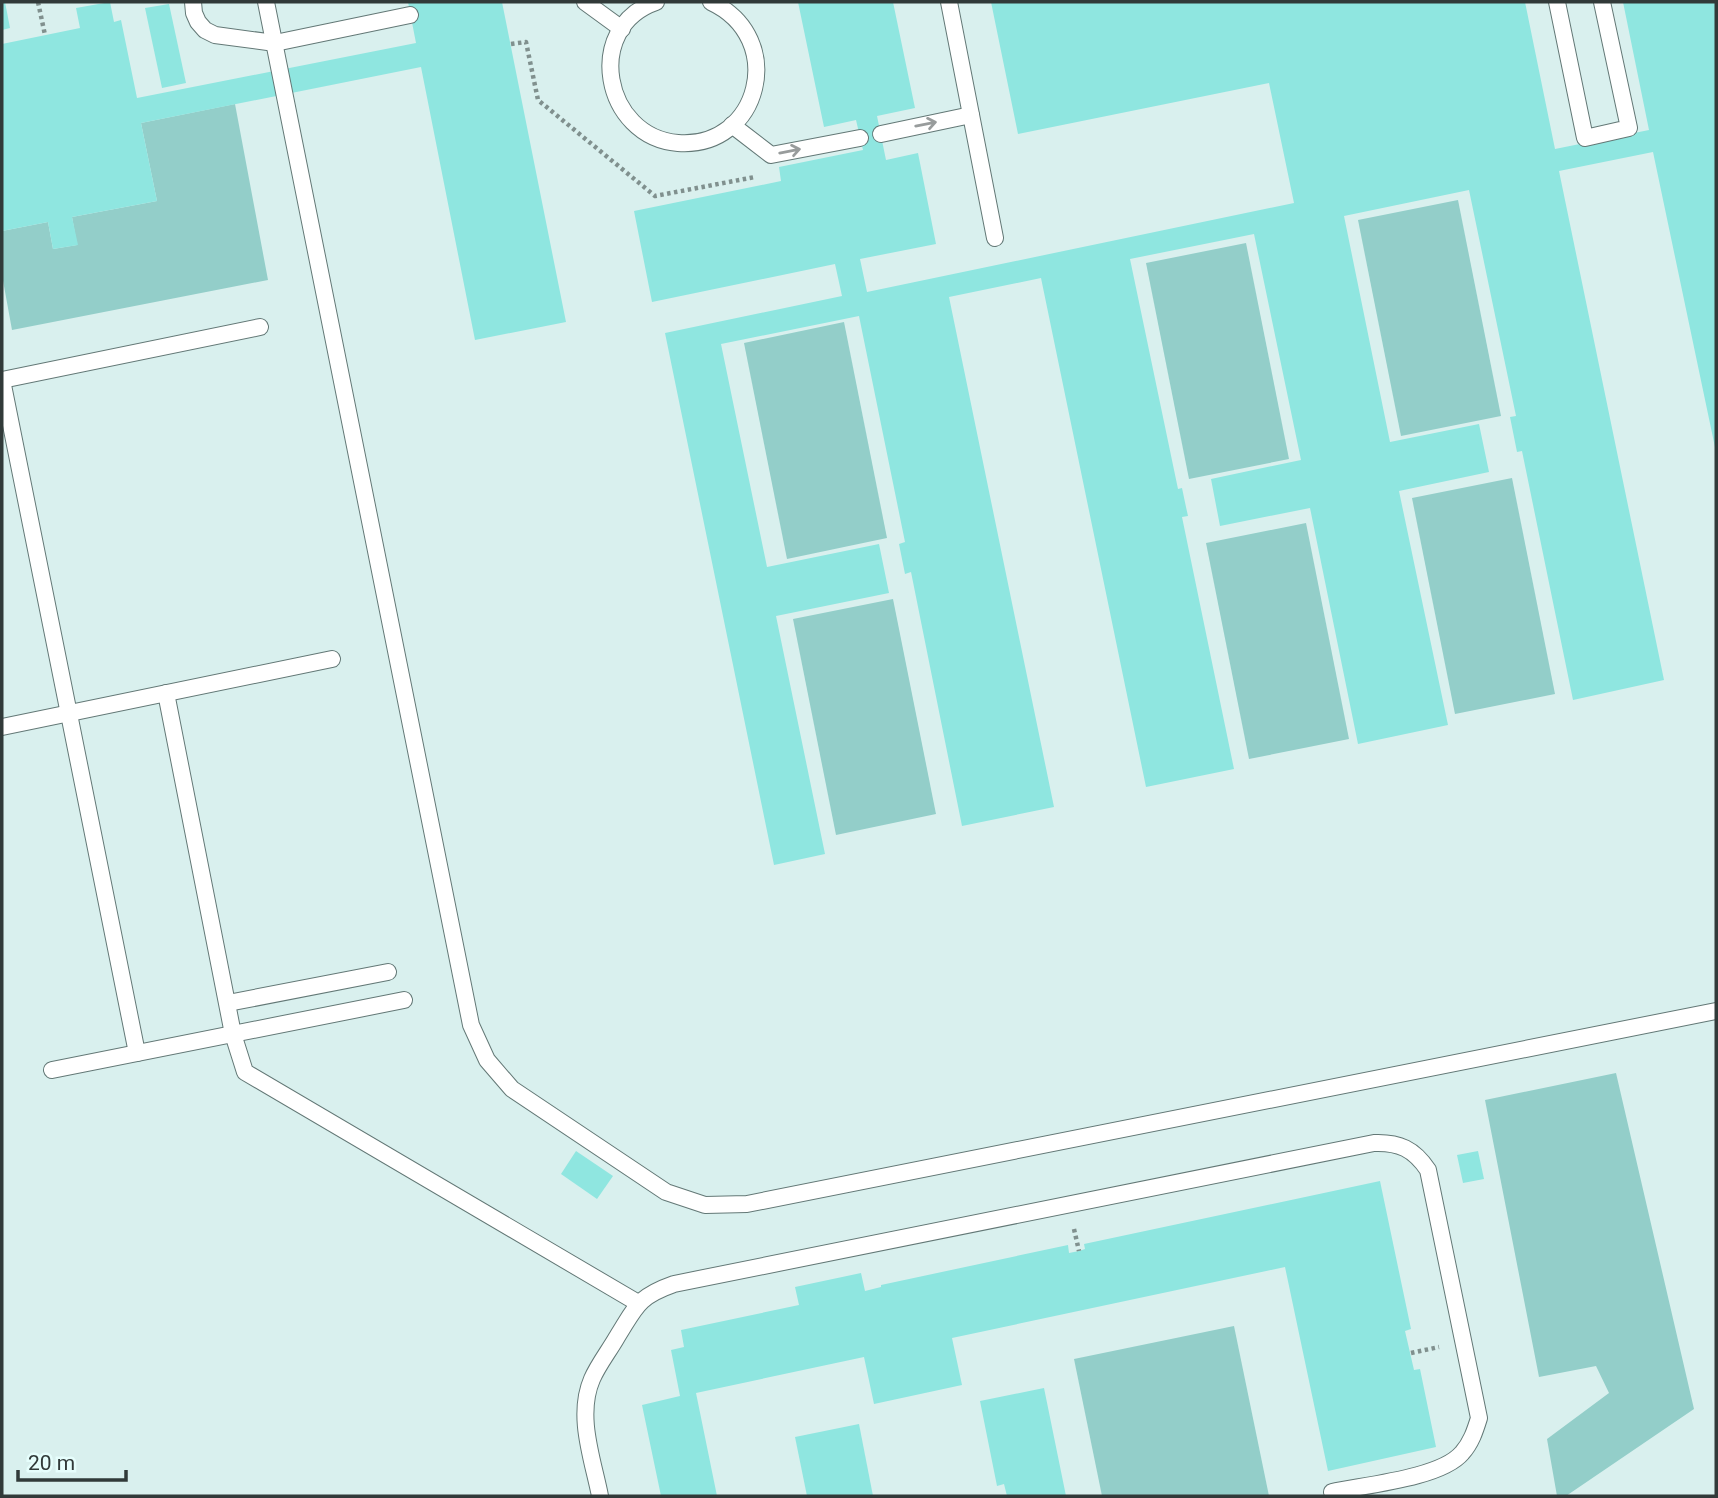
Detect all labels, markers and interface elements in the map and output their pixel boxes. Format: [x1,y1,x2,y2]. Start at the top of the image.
one-way arrow [914,117,937,131]
one-way arrow [778,144,801,158]
scale bar [18,1438,126,1482]
text: 20 m [28,1451,75,1475]

